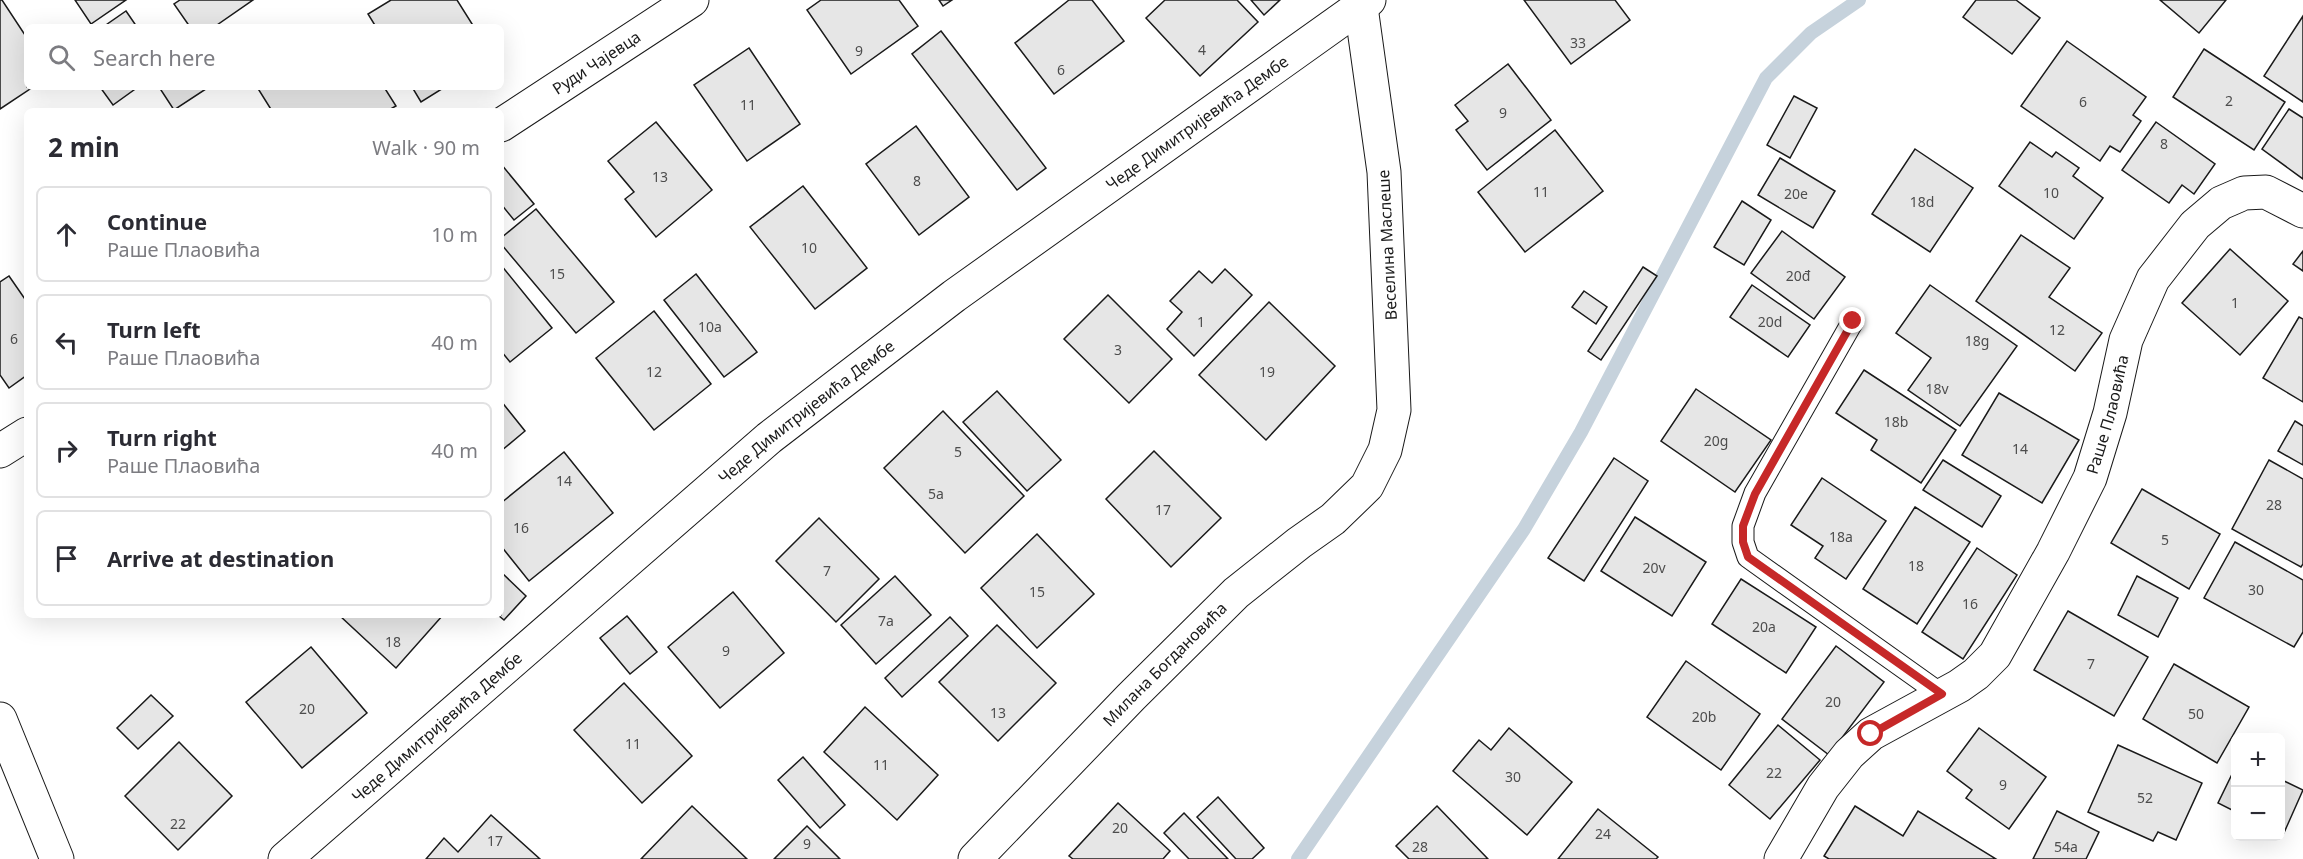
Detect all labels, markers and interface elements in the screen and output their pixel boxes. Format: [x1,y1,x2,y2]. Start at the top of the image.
search box [24,24,504,90]
street label: Руди Чајевца [548,26,645,100]
house number: 33 [1570,33,1586,52]
house number: 4 [1198,40,1206,59]
icon: search [45,41,78,74]
house number: 9 [855,41,863,60]
text: Search here [93,42,215,72]
street label: Чеде Димитријевића Дембе [1101,50,1293,195]
house number: 6 [1057,60,1065,79]
house number: 2 [2225,91,2233,110]
house number: 6 [2079,92,2087,111]
house number: 11 [740,95,756,114]
house number: 9 [1499,103,1507,122]
text: 2 min [48,129,120,165]
text: Walk · 90 m [372,134,480,161]
house number: 8 [2160,134,2168,153]
house number: 13 [652,167,668,186]
street label: Веселина Маслеше [1372,169,1402,321]
house number: 8 [913,171,921,190]
house number: 11 [1533,182,1549,201]
house number: 10 [2043,183,2059,202]
house number: 20e [1784,184,1808,203]
house number: 18d [1910,192,1934,211]
text: Continue [107,206,207,236]
icon: ahead [50,218,83,251]
text: 10 m [431,221,478,248]
text: Раше Плаовића [107,236,260,263]
house number: 10 [801,238,817,257]
house number: 15 [549,264,565,283]
house number: 20đ [1786,266,1811,285]
house number: 1 [2231,293,2239,312]
route end [1839,307,1865,333]
house number: 1 [1197,312,1205,331]
house number: 20d [1758,312,1782,331]
text: Turn left [107,314,201,344]
house number: 10a [698,317,722,336]
house number: 12 [2049,320,2065,339]
icon: left [50,326,83,359]
house number: 6 [10,329,18,348]
text: 40 m [431,329,478,356]
house number: 18g [1965,331,1989,350]
street label: Чеде Димитријевића Дембе [713,335,899,488]
house number: 3 [1114,340,1122,359]
text: Раше Плаовића [107,344,260,371]
street label: Раше Плаовића [2081,353,2133,477]
house number: 12 [646,362,662,381]
house number: 19 [1259,362,1275,381]
house number: 18v [1925,379,1949,398]
house number: 18b [1884,412,1908,431]
text: Turn right [107,422,217,452]
house number: 20g [1704,431,1728,450]
icon: right [50,434,83,467]
text: 40 m [431,437,478,464]
house number: 14 [2012,439,2028,458]
house number: 5 [954,442,962,461]
text: Раше Плаовића [107,452,260,479]
house number: 14 [556,471,572,490]
house number: 5a [928,484,944,503]
house number: 28 [2266,495,2282,514]
house number: 17 [1155,500,1171,519]
house number: 16 [513,518,529,537]
house number: 18a [1829,527,1853,546]
house number: 5 [2161,530,2169,549]
icon: arrive [50,542,83,575]
text: Arrive at destination [107,543,334,573]
house number: 18 [1908,556,1924,575]
house number: 20v [1642,558,1666,577]
house number: 7 [823,561,831,580]
house number: 30 [2248,580,2264,599]
house number: 15 [1029,582,1045,601]
house number: 16 [1962,594,1978,613]
street label: Милана Богдановића [1098,597,1232,731]
house number: 7a [878,611,894,630]
house number: 20a [1752,617,1776,636]
house number: 18 [385,632,401,651]
house number: 9 [722,641,730,660]
street label: Чеде Димитријевића Дембе [347,647,527,807]
house number: 7 [2087,654,2095,673]
house number: 20 [1825,692,1841,711]
house number: 20 [299,699,315,718]
house number: 13 [990,703,1006,722]
house number: 50 [2188,704,2204,723]
house number: 20b [1692,707,1716,726]
route start [1857,720,1883,746]
map controls [2231,733,2285,841]
button: + [2231,733,2285,787]
house number: 11 [625,734,641,753]
house number: 11 [873,755,889,774]
house number: 22 [1766,763,1782,782]
house number: 30 [1505,767,1521,786]
house number: 9 [1999,775,2007,794]
button: − [2231,787,2285,841]
house number: 52 [2137,788,2153,807]
house number: 22 [170,814,186,833]
house number: 20 [1112,818,1128,837]
house number: 24 [1595,824,1611,843]
house number: 17 [487,831,503,850]
house number: 9 [803,834,811,853]
house number: 28 [1412,837,1428,856]
house number: 54a [2054,837,2078,856]

